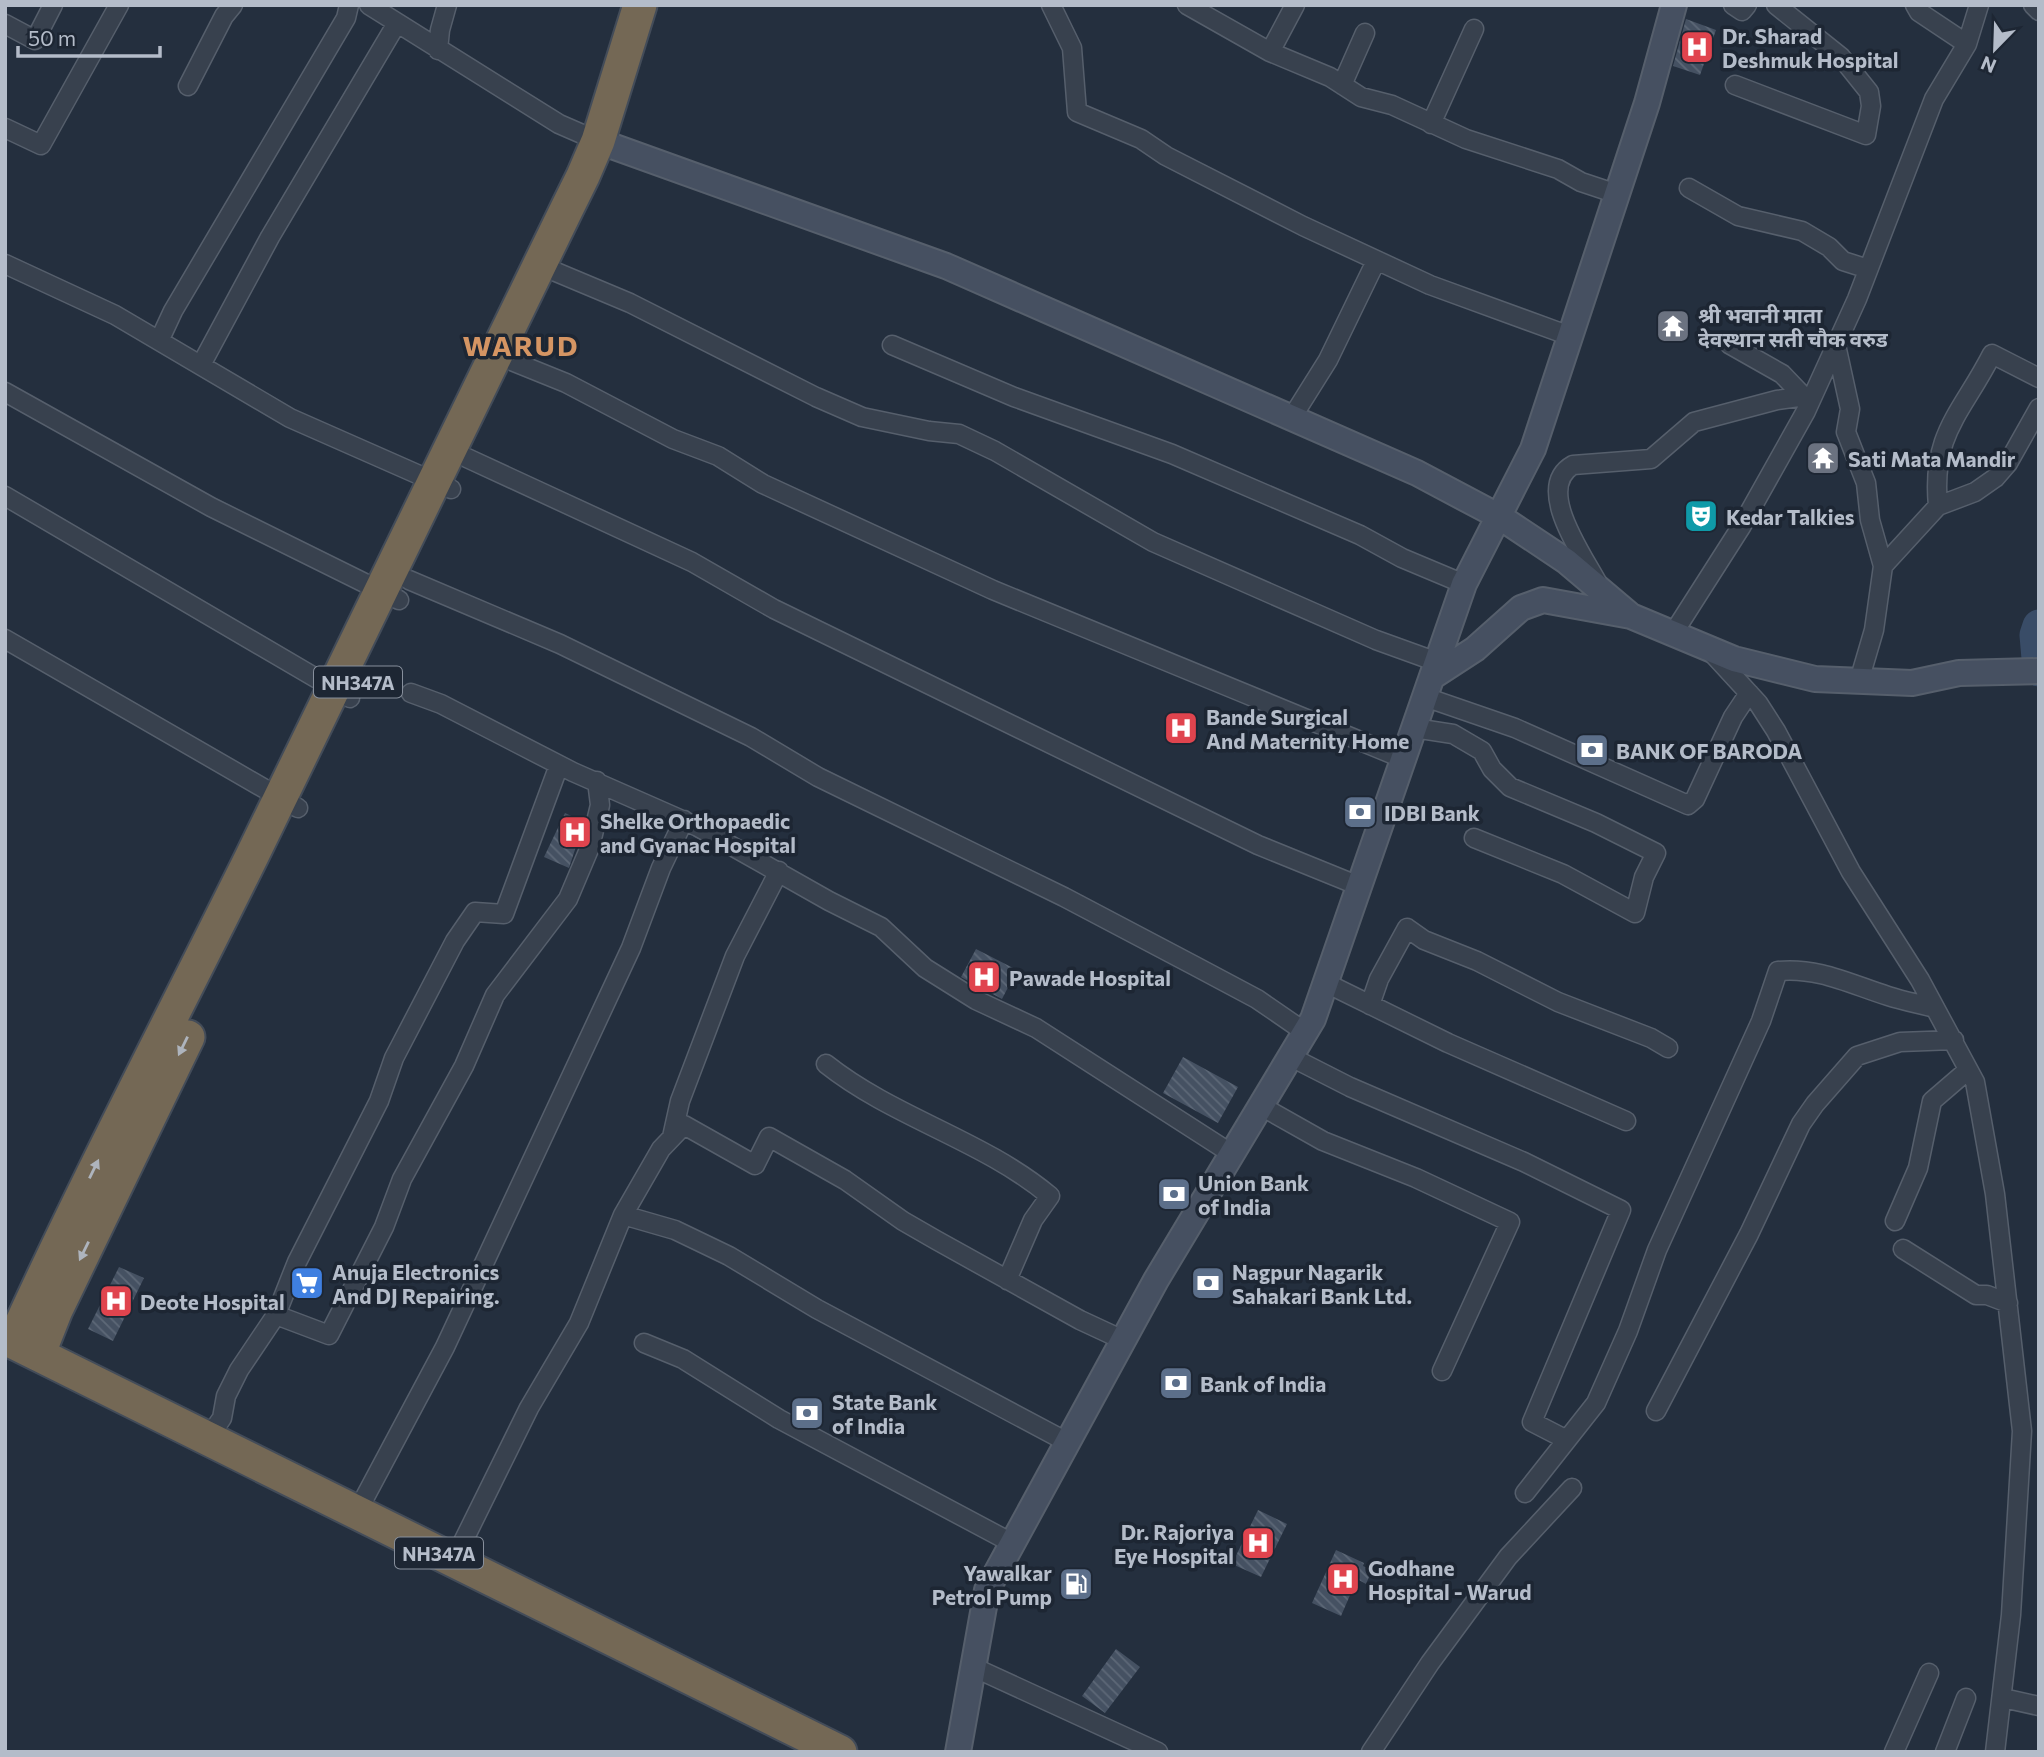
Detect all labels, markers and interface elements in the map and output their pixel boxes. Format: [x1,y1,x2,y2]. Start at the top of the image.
scale bar [18,14,159,58]
north arrow [1960,14,2030,84]
place label: Dr. Sharad Deshmuk Hospital [1722,23,1899,72]
text: 50 m [28,25,76,50]
hospital icon: Dr. Sharad Deshmuk Hospital [1678,28,1716,66]
text: N [1977,52,1999,78]
place label: श्री भवानी माता देवस्थान सती चौक वरुड [1698,302,1889,351]
temple icon: श्री भवानी माता देवस्थान सती चौक वरुड [1654,307,1692,345]
district label: WARUD [462,328,580,362]
temple icon: Sati Mata Mandir [1804,439,1842,477]
place label: Sati Mata Mandir [1848,446,2016,471]
theatre icon: Kedar Talkies [1682,497,1720,535]
place label: Kedar Talkies [1726,504,1855,529]
road number: NH347A [314,666,402,698]
place label: Bande Surgical And Maternity Home [1206,704,1409,753]
hospital icon: Bande Surgical And Maternity Home [1162,709,1200,747]
bank icon: BANK OF BARODA [1573,731,1611,769]
place label: BANK OF BARODA [1616,738,1802,763]
bank icon: IDBI Bank [1341,793,1379,831]
place label: IDBI Bank [1384,800,1480,825]
place label: Shelke Orthopaedic and Gyanac Hospital [600,808,796,857]
hospital icon: Shelke Orthopaedic and Gyanac Hospital [556,813,594,851]
hospital icon: Pawade Hospital [965,958,1003,996]
place label: Pawade Hospital [1009,965,1171,990]
one-way arrow [178,1036,189,1056]
one-way arrow [88,1159,100,1179]
place label: Union Bank of India [1198,1170,1309,1219]
bank icon: Union Bank of India [1155,1175,1193,1213]
one-way arrow [79,1241,90,1261]
place label: Anuja Electronics And DJ Repairing. [332,1259,500,1308]
place label: Nagpur Nagarik Sahakari Bank Ltd. [1232,1259,1412,1308]
supermarket icon: Anuja Electronics And DJ Repairing. [288,1264,326,1302]
bank icon: Nagpur Nagarik Sahakari Bank Ltd. [1189,1264,1227,1302]
hospital icon: Deote Hospital [97,1282,135,1320]
place label: Deote Hospital [140,1289,285,1314]
bank icon: Bank of India [1157,1364,1195,1402]
place label: Bank of India [1200,1371,1326,1396]
place label: State Bank of India [832,1389,937,1438]
bank icon: State Bank of India [788,1394,826,1432]
place label: Dr. Rajoriya Eye Hospital [1114,1519,1234,1568]
hospital icon: Dr. Rajoriya Eye Hospital [1239,1524,1277,1562]
road number: NH347A [395,1538,483,1568]
place label: Godhane Hospital - Warud [1368,1555,1532,1604]
place label: Yawalkar Petrol Pump [932,1560,1052,1609]
hospital icon: Godhane Hospital - Warud [1324,1560,1362,1598]
fuel station icon: Yawalkar Petrol Pump [1057,1565,1095,1603]

